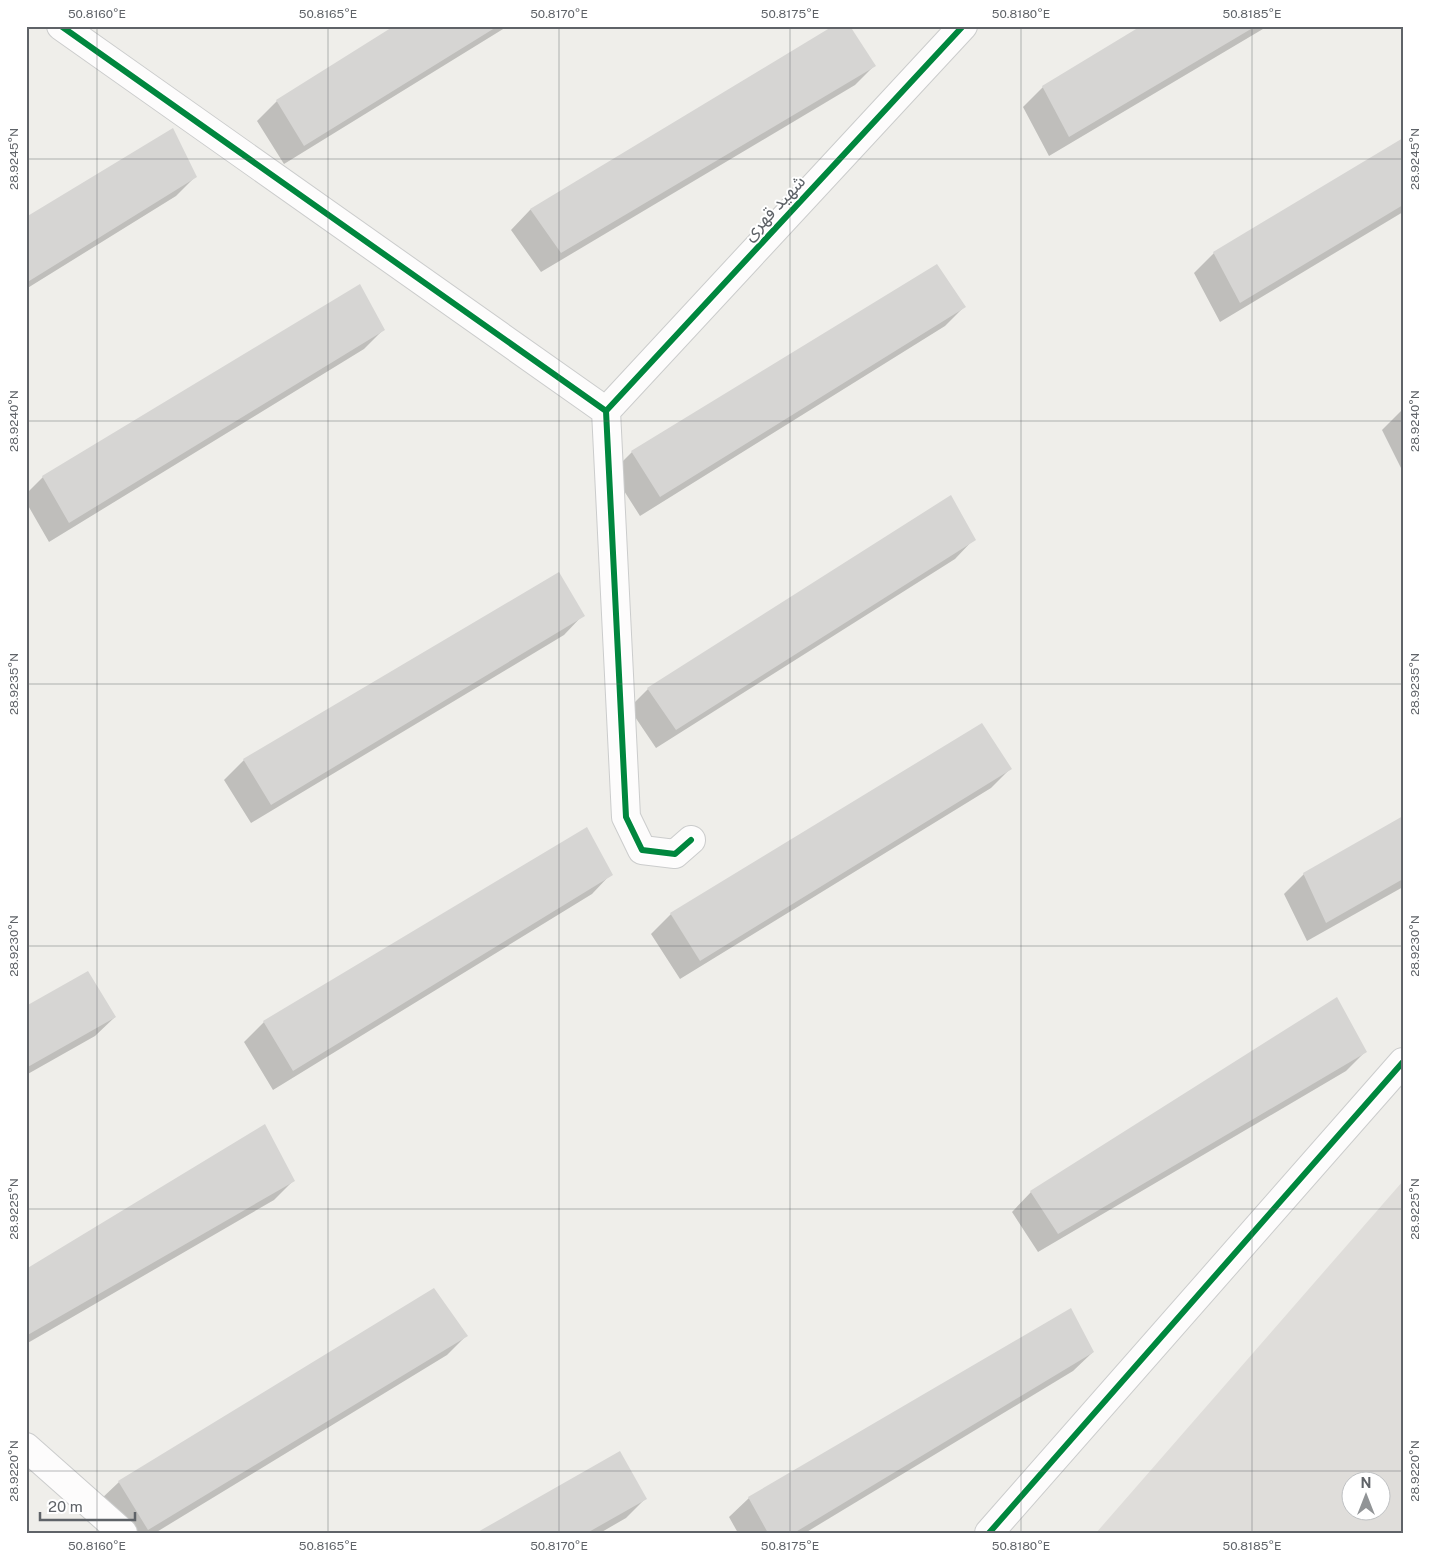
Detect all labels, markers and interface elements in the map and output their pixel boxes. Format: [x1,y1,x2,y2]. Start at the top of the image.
text: 50.8160°E [68,7,126,21]
text: 50.8165°E [299,7,357,21]
text: 50.8170°E [530,7,588,21]
text: 50.8175°E [761,7,819,21]
text: 50.8180°E [992,7,1050,21]
text: 50.8185°E [1223,7,1281,21]
text: 28.9245°N [7,128,21,190]
text: 28.9245°N [1408,128,1422,190]
street label: شهید قهری [738,171,810,245]
text: 28.9240°N [7,390,21,452]
text: 28.9240°N [1408,390,1422,452]
text: 28.9235°N [7,653,21,715]
text: 28.9235°N [1408,653,1422,715]
text: 28.9230°N [7,915,21,977]
text: 28.9230°N [1408,915,1422,977]
text: 28.9225°N [7,1178,21,1240]
text: 28.9225°N [1408,1178,1422,1240]
text: 28.9220°N [7,1440,21,1502]
text: 28.9220°N [1408,1440,1422,1502]
north arrow [1342,1472,1392,1522]
text: N [1361,1475,1371,1491]
scale bar [40,1489,135,1521]
text: 20 m [48,1498,83,1515]
text: 50.8160°E [68,1539,126,1553]
text: 50.8165°E [299,1539,357,1553]
text: 50.8170°E [530,1539,588,1553]
text: 50.8175°E [761,1539,819,1553]
text: 50.8180°E [992,1539,1050,1553]
text: 50.8185°E [1223,1539,1281,1553]

